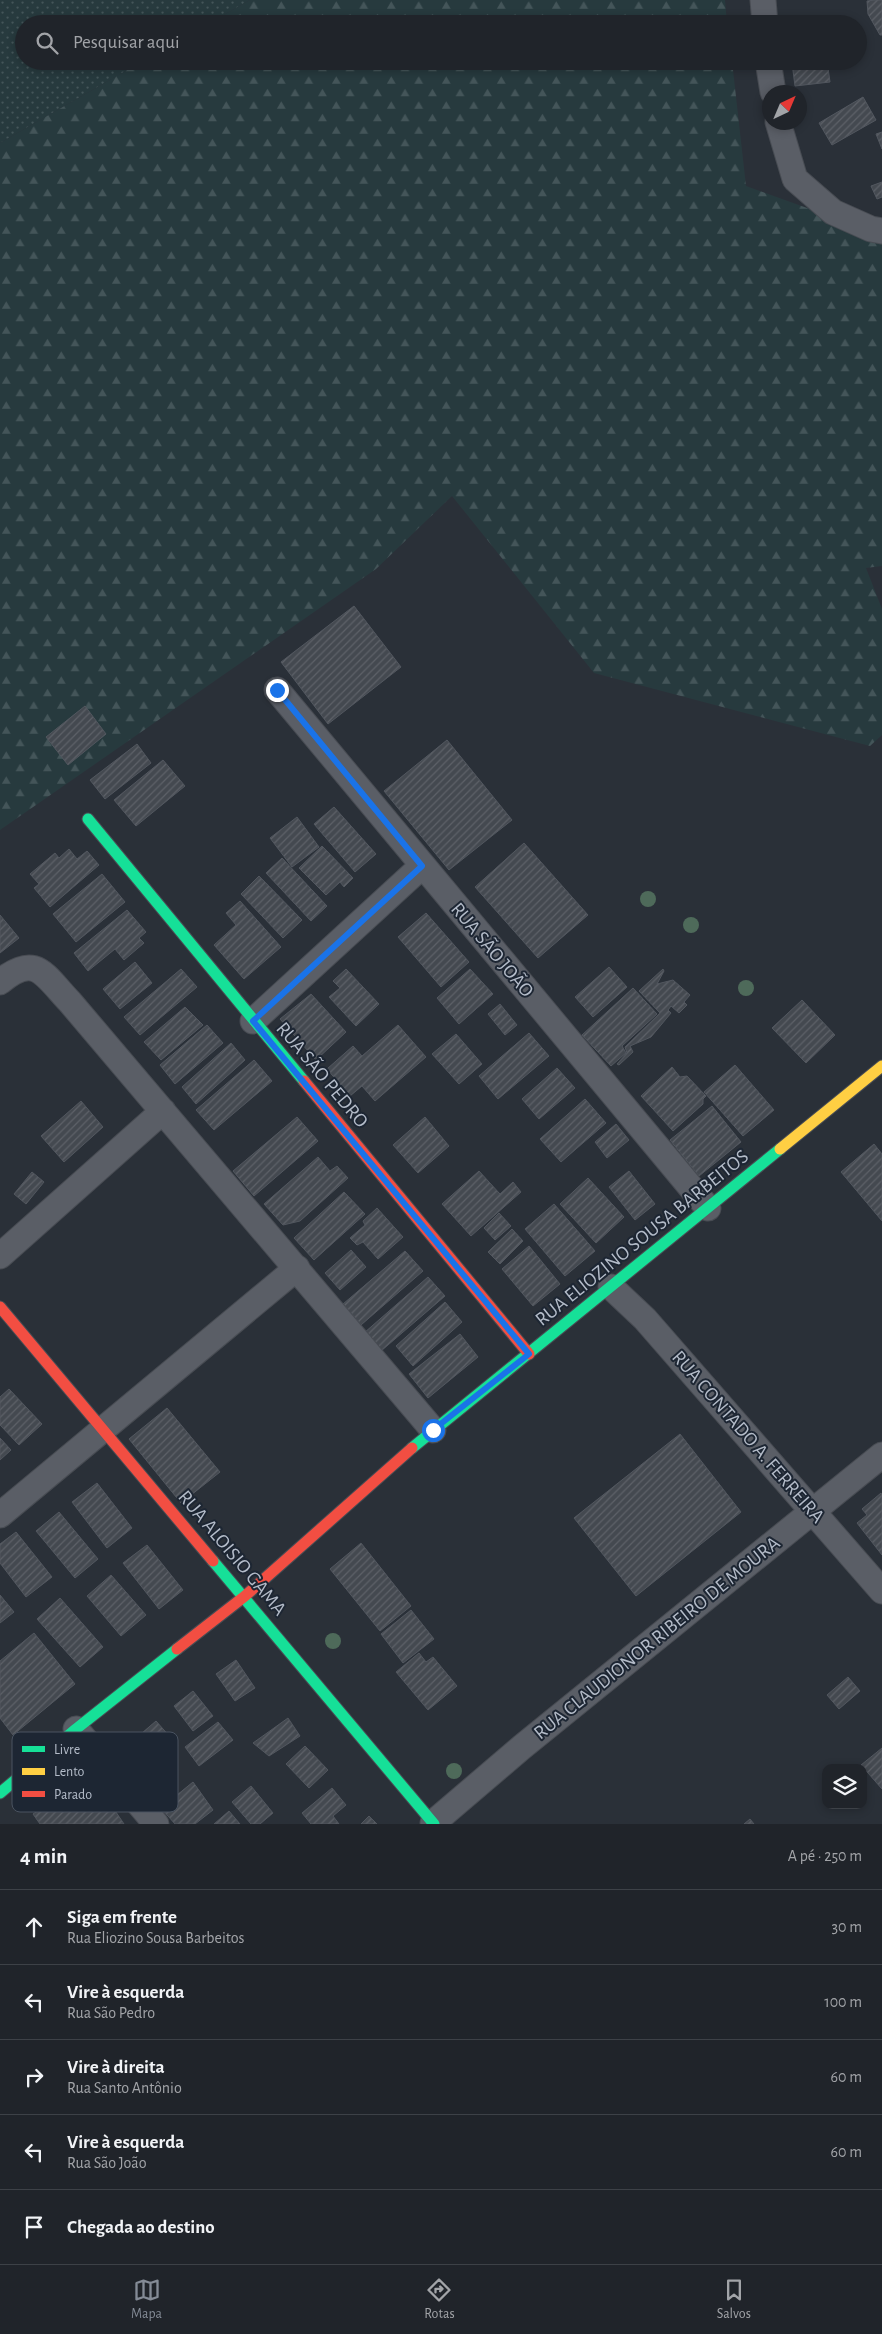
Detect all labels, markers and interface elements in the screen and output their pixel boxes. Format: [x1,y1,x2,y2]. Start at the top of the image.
search box [15,15,867,70]
icon: search [33,29,61,57]
text: Pesquisar aqui [73,33,179,52]
north arrow [762,85,807,130]
route end [266,679,289,702]
street label: RUA SÃO JOÃO [447,898,538,1001]
street label: RUA SÃO PEDRO [272,1018,373,1132]
street label: RUA ELIOZINO SOUSA BARBEITOS [532,1146,752,1330]
street label: RUA CONTADO A. FERREIRA [668,1347,828,1527]
route start [422,1419,445,1442]
street label: RUA ALOISIO GAMA [174,1487,290,1620]
street label: RUA CLAUDIONOR RIBEIRO DE MOURA [530,1532,784,1743]
legend [12,1732,178,1812]
text: Livre [54,1743,80,1757]
map controls [822,1764,867,1809]
button: layers [822,1764,867,1809]
text: Lento [54,1765,85,1779]
text: Parado [54,1788,92,1802]
text: 4 min [20,1846,67,1867]
text: A pé · 250 m [788,1848,862,1864]
text: Siga em frente [67,1908,177,1927]
icon: ahead [20,1913,48,1941]
text: 30 m [832,1919,862,1935]
text: Rua Eliozino Sousa Barbeitos [67,1930,244,1946]
text: Vire à esquerda [67,1983,184,2002]
icon: left [20,1988,48,2016]
text: 100 m [824,1994,862,2010]
text: Rua São Pedro [67,2005,155,2021]
text: Vire à direita [67,2058,165,2077]
icon: right [20,2063,48,2091]
text: 60 m [831,2069,862,2085]
text: Rua Santo Antônio [67,2080,182,2096]
text: Vire à esquerda [67,2133,184,2152]
icon: left [20,2138,48,2166]
text: 60 m [831,2144,862,2160]
text: Rua São João [67,2155,147,2171]
icon: arrive [20,2213,48,2241]
text: Chegada ao destino [67,2218,215,2237]
tab: Mapa [131,2276,162,2323]
tab: Rotas [424,2276,455,2323]
tab: Salvos [717,2276,751,2323]

